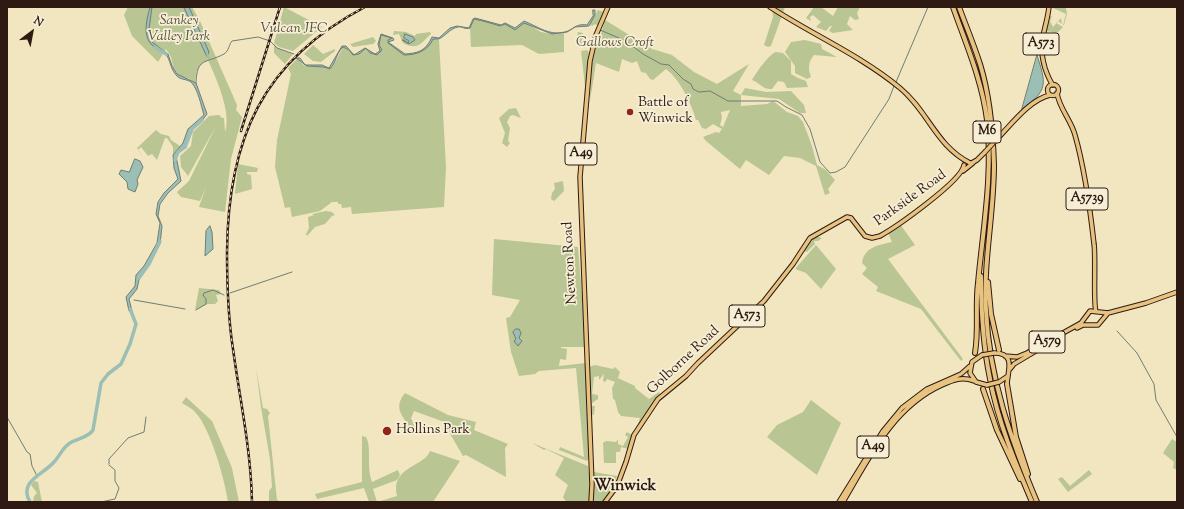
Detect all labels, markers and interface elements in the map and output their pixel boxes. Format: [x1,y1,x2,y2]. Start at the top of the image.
north arrow [12,12,52,52]
text: N [30,13,46,31]
park label: Sankey Valley Park [148,14,210,46]
park label: Vulcan JFC [260,22,328,38]
road number: A573 [1023,33,1059,55]
park label: Gallows Croft [576,36,654,52]
place label: Battle of Winwick [638,96,693,128]
marker: Battle of Winwick [625,107,635,117]
road number: M6 [973,121,1001,143]
road number: A49 [565,143,597,165]
street label: Parkside Road [872,167,950,231]
road number: A5739 [1066,188,1108,210]
street label: Newton Road [560,221,582,305]
road number: A573 [729,305,765,327]
street label: Golborne Road [644,323,724,399]
road number: A579 [1029,331,1065,353]
place label: Hollins Park [396,423,470,439]
marker: Hollins Park [381,425,393,437]
road number: A49 [857,436,889,458]
district label: Winwick [594,477,656,497]

